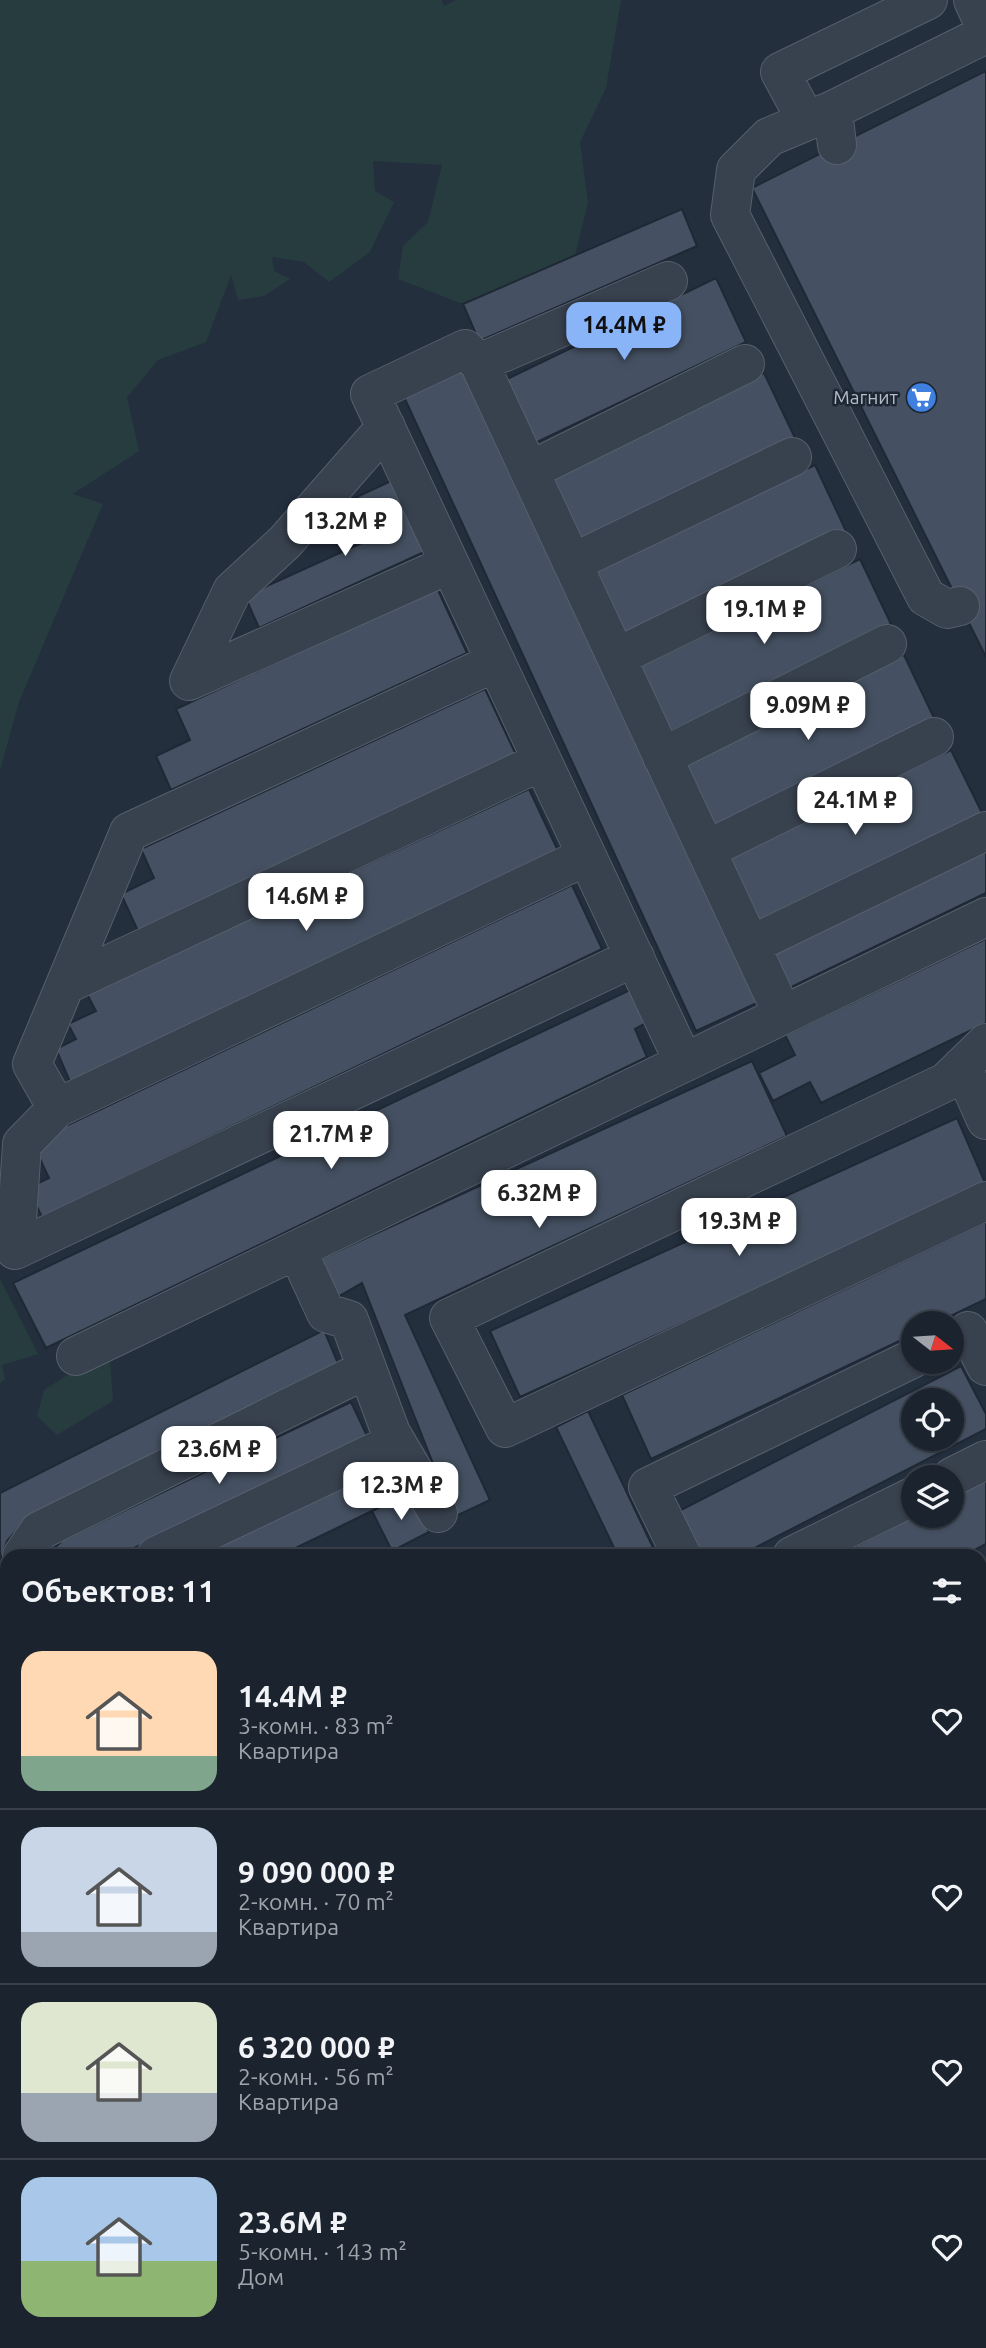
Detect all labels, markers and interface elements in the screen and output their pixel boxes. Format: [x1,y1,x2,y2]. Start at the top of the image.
pin: 14.4M ₽ [559,302,689,362]
text: 14.4M ₽ [582,312,666,337]
supermarket icon: Магнит [904,380,938,414]
place label: Магнит [833,386,899,408]
pin: 13.2M ₽ [280,498,410,558]
text: 13.2M ₽ [303,508,387,533]
pin: 19.1M ₽ [699,586,829,646]
text: 19.1M ₽ [722,596,806,621]
pin: 9.09M ₽ [743,682,873,742]
text: 9.09M ₽ [766,692,850,717]
pin: 24.1M ₽ [790,778,920,837]
text: 24.1M ₽ [813,787,897,812]
pin: 14.6M ₽ [241,874,371,933]
text: 14.6M ₽ [264,883,348,908]
pin: 21.7M ₽ [266,1112,396,1171]
text: 21.7M ₽ [289,1121,373,1146]
pin: 6.32M ₽ [474,1170,604,1230]
text: 6.32M ₽ [497,1180,581,1205]
pin: 19.3M ₽ [674,1198,804,1258]
text: 19.3M ₽ [697,1208,781,1233]
north arrow [901,1311,964,1374]
map controls [901,1311,964,1528]
button: locate [901,1388,964,1451]
pin: 23.6M ₽ [154,1426,284,1486]
text: 23.6M ₽ [177,1436,261,1461]
pin: 12.3M ₽ [336,1462,466,1522]
button: layers [901,1465,964,1528]
text: 12.3M ₽ [359,1472,443,1497]
icon: filters [928,1572,966,1610]
text: Объектов: 11 [21,1574,215,1608]
icon: home [77,1679,161,1763]
text: 14.4M ₽ [238,1679,347,1713]
icon: heart [928,1702,966,1740]
text: 3-комн. · 83 m² [238,1713,394,1738]
text: Квартира [238,1738,339,1763]
icon: home [77,1855,161,1939]
text: 9 090 000 ₽ [238,1855,395,1889]
icon: heart [928,1878,966,1916]
text: 2-комн. · 70 m² [238,1889,394,1914]
text: Квартира [238,1914,339,1939]
icon: home [77,2030,161,2114]
text: 6 320 000 ₽ [238,2030,395,2064]
icon: heart [928,2053,966,2091]
text: 2-комн. · 56 m² [238,2064,394,2089]
text: Квартира [238,2089,339,2114]
icon: home [77,2205,161,2289]
text: 23.6M ₽ [238,2205,347,2239]
icon: heart [928,2228,966,2266]
text: 5-комн. · 143 m² [238,2239,407,2264]
text: Дом [238,2264,284,2289]

